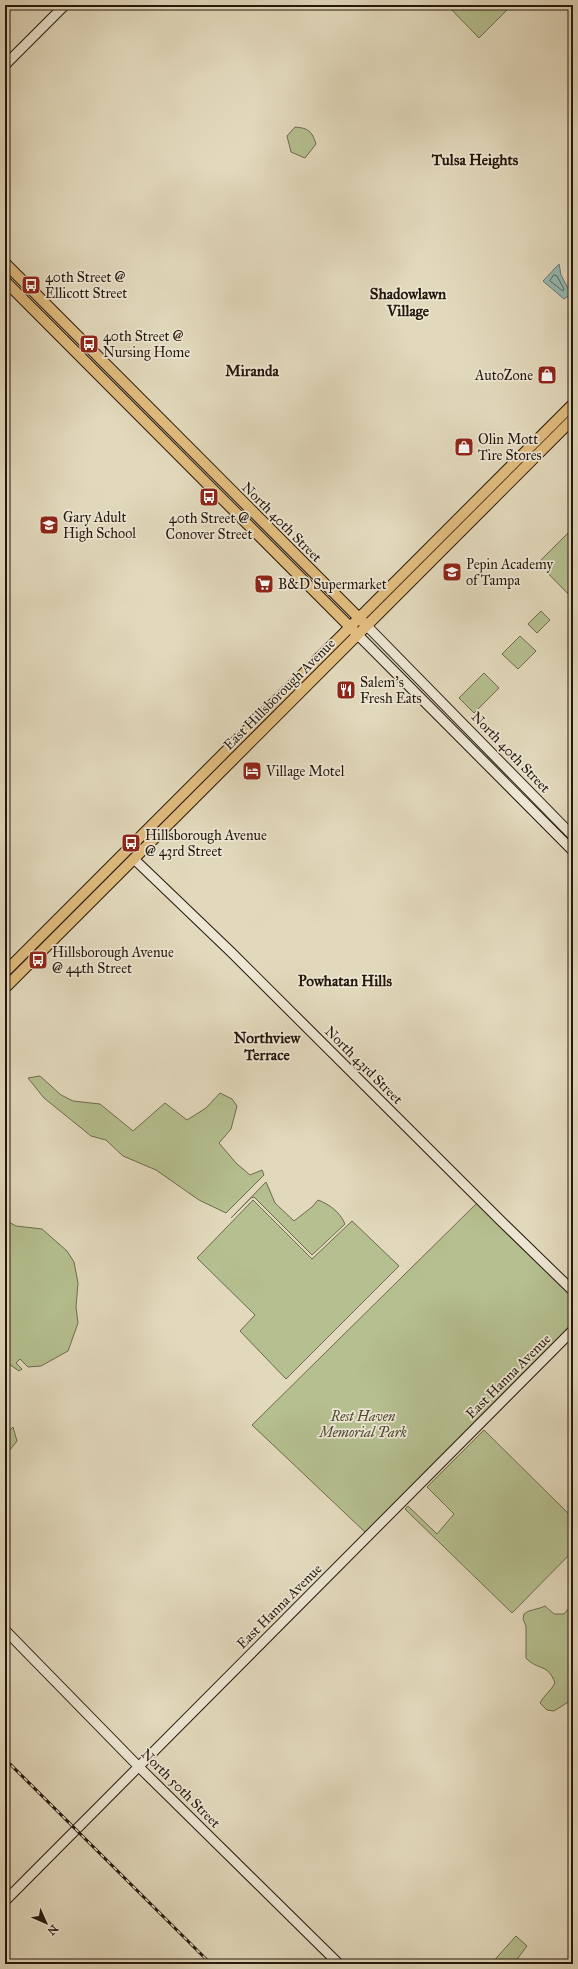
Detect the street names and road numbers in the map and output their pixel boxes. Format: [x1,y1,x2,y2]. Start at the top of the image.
street label: North 40th Street [238,479,325,566]
street label: East Hillsborough Avenue [220,635,339,754]
street label: North 40th Street [468,708,554,796]
street label: North 43rd Street [321,1023,406,1108]
street label: East Hanna Avenue [462,1330,554,1422]
street label: East Hanna Avenue [233,1560,325,1652]
street label: North 50th Street [138,1745,224,1831]

